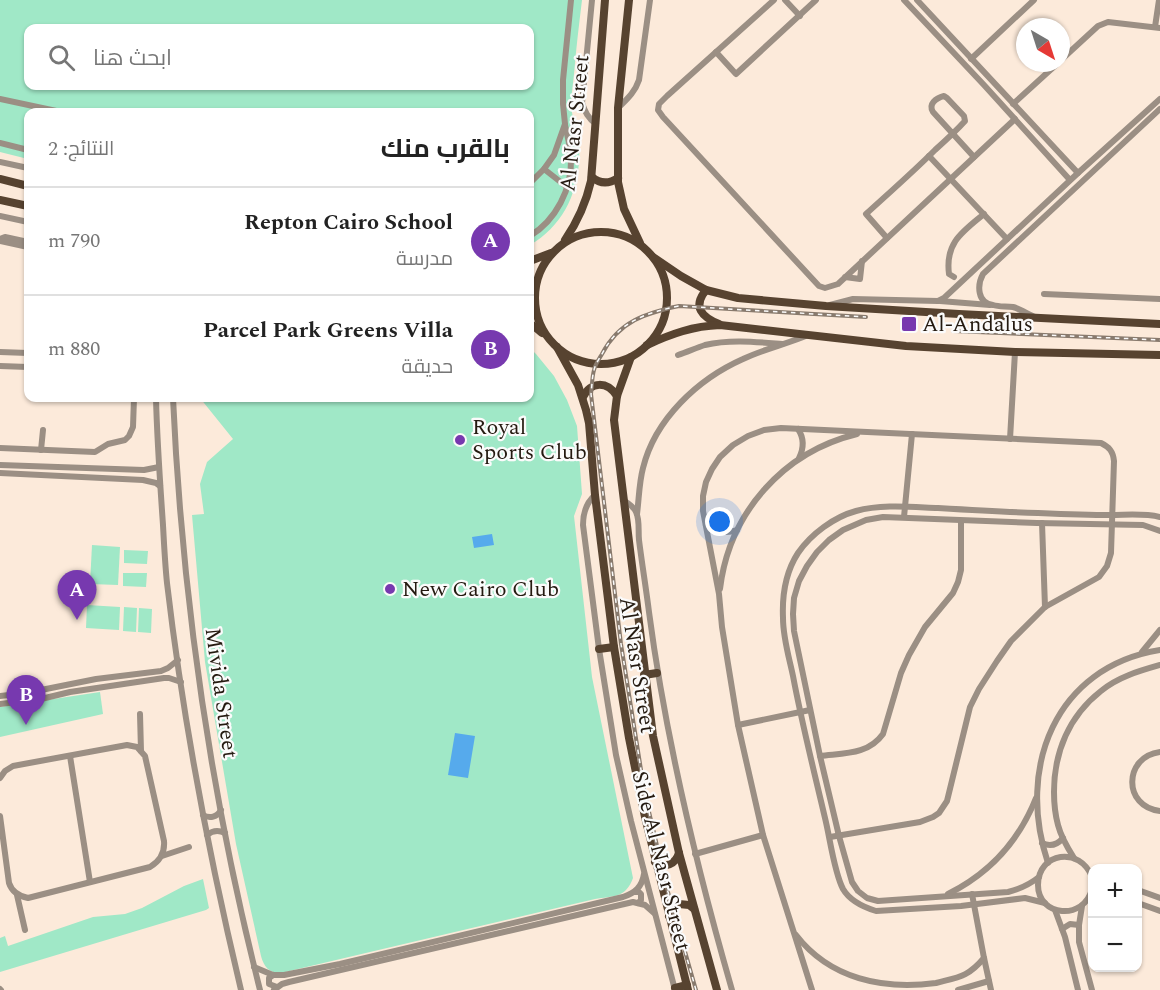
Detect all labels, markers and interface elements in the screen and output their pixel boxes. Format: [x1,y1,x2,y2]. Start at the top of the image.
north arrow [1016,18,1070,72]
search box [24,24,534,90]
icon: search [45,41,78,74]
text: ابحث هنا [93,42,172,75]
street label: Al Nasr Street [551,53,599,193]
text: بالقرب منك [381,129,510,169]
text: النتائج: 2 [48,134,114,164]
text: Repton Cairo School [244,206,453,239]
text: 790 m [48,226,100,256]
text: A [483,226,498,256]
text: مدرسة [396,244,453,274]
place label: Al-Andalus [922,308,1033,341]
text: Parcel Park Greens Villa [203,314,453,347]
marker: Al-Andalus [900,315,918,333]
text: 880 m [48,334,100,364]
text: B [483,334,498,364]
text: حديقة [402,352,453,382]
place label: Royal Sports Club [472,411,587,469]
marker: Royal Sports Club [453,433,467,447]
your location [705,507,734,536]
pin: A [58,570,97,620]
place label: New Cairo Club [402,573,559,606]
marker: New Cairo Club [383,582,397,596]
street label: Al Nasr Street [610,594,664,736]
street label: Mivida Street [195,625,247,761]
pin: B [6,676,46,725]
street label: Side Al Nasr Street [623,767,699,955]
map controls [1088,864,1142,972]
button: + [1088,864,1142,918]
button: − [1088,918,1142,972]

